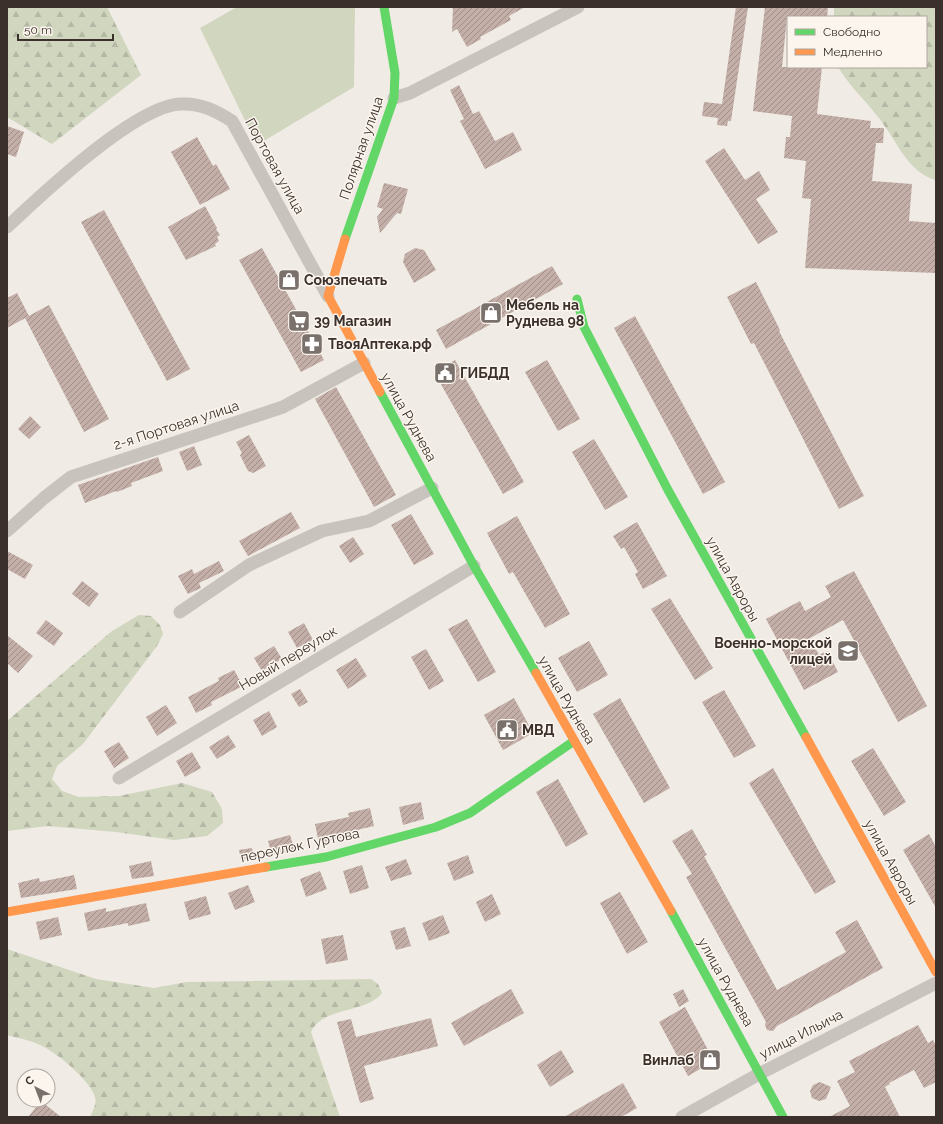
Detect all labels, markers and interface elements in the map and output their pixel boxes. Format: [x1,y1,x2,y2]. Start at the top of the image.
scale bar [18,16,113,42]
legend [787,16,927,68]
text: 50 m [24,23,52,37]
text: Свободно [823,25,880,39]
text: Медленно [823,45,882,59]
street label: Полярная улица [336,94,386,202]
street label: Портовая улица [242,115,308,217]
shop icon: Союзпечать [276,267,302,293]
place label: Союзпечать [304,272,388,288]
place label: Мебель на Руднева 98 [506,297,584,329]
shop icon: Мебель на Руднева 98 [478,300,504,326]
supermarket icon: 39 Магазин [286,308,312,334]
place label: 39 Магазин [314,313,391,329]
pharmacy icon: ТвояАптека.рф [299,331,325,357]
place label: ТвояАптека.рф [328,336,432,352]
public building icon: ГИБДД [432,360,458,386]
place label: ГИБДД [460,365,510,381]
street label: улица Руднева [378,370,440,464]
street label: 2-я Портовая улица [111,397,241,453]
street label: улица Авроры [703,534,763,624]
street label: Новый переулок [236,622,340,694]
place label: Военно-морской лицей [714,635,832,667]
school or university icon: Военно-морской лицей [835,638,861,664]
street label: улица Руднева [535,653,599,747]
public building icon: МВД [494,717,520,743]
place label: МВД [522,722,555,738]
street label: улица Авроры [861,817,921,907]
street label: переулок Гуртова [239,825,361,865]
street label: улица Руднева [695,935,757,1029]
street label: улица Ильича [756,1006,846,1062]
shop icon: Винлаб [697,1047,723,1073]
place label: Винлаб [642,1052,694,1068]
north arrow [16,1068,56,1108]
text: С [22,1073,37,1088]

